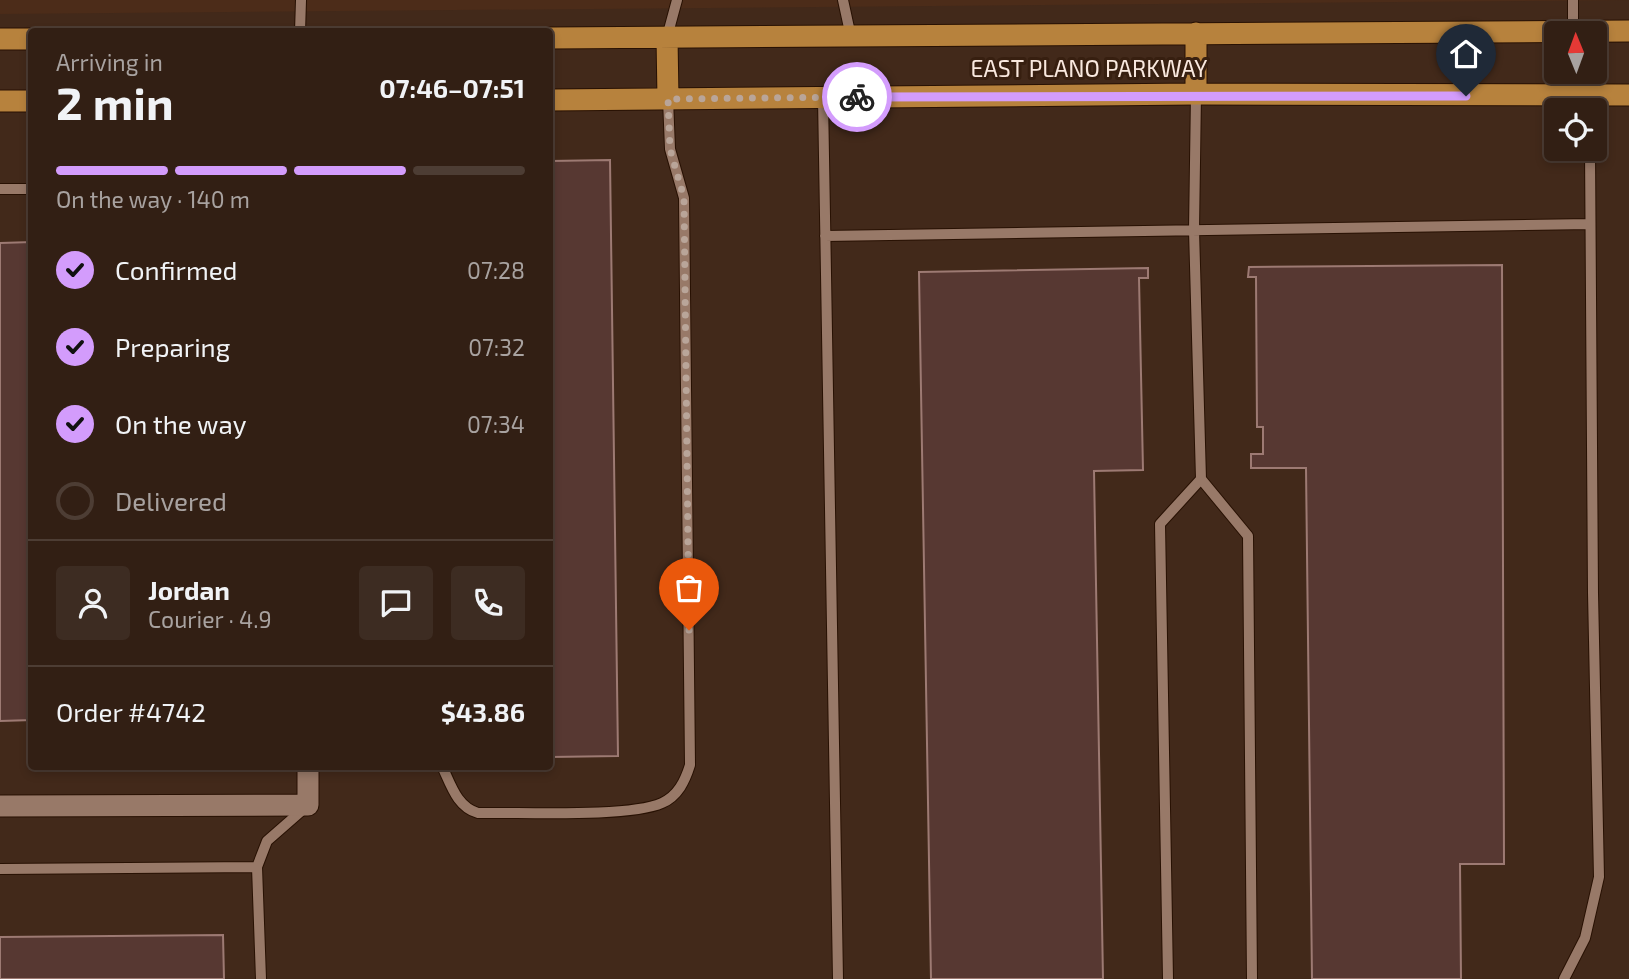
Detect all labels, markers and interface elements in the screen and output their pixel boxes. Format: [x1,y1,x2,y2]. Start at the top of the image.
north arrow [1544,21,1606,84]
map controls [1544,21,1607,161]
pin [1436,24,1496,96]
icon: home [1447,35,1485,73]
text: Arriving in [56,48,163,76]
street label: EAST PLANO PARKWAY [971,54,1207,82]
courier [822,62,892,132]
text: 07:46–07:51 [379,72,525,103]
text: 2 min [56,74,174,129]
icon: bike [838,78,876,116]
button: locate [1544,98,1607,161]
text: On the way · 140 m [56,185,250,213]
icon: check [56,251,94,289]
text: Confirmed [115,254,238,285]
text: 07:28 [467,256,525,284]
icon: check [56,328,94,366]
text: Preparing [115,331,230,362]
text: 07:32 [468,333,525,361]
icon: check [56,405,94,443]
text: On the way [115,408,246,439]
text: 07:34 [467,410,525,438]
text: Delivered [115,485,227,516]
pin [659,558,719,630]
button: person [56,566,130,640]
button: chat [359,566,433,640]
button: phone [451,566,525,640]
icon: bag [670,569,708,607]
text: Jordan [148,574,230,605]
text: Courier · 4.9 [148,605,272,633]
text: Order #4742 [56,696,206,727]
text: $43.86 [441,696,525,727]

